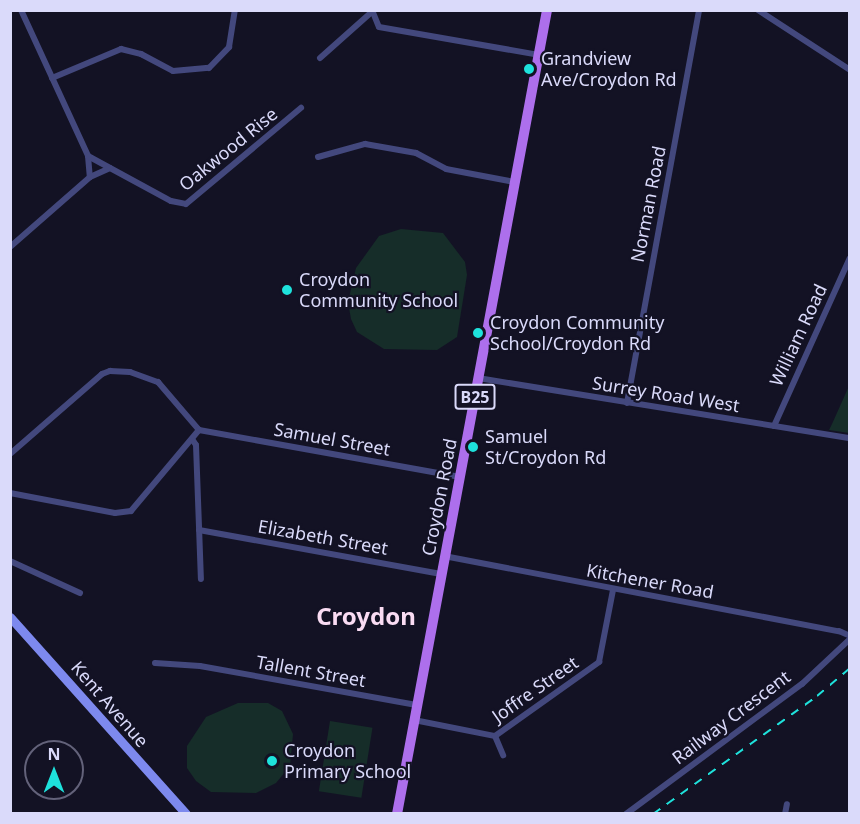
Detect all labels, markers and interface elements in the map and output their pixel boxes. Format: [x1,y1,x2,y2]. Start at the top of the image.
place label: Grandview Ave/Croydon Rd [541,48,677,90]
marker: Grandview Ave/Croydon Rd [522,62,536,76]
street label: Oakwood Rise [175,103,281,195]
street label: Norman Road [626,144,670,264]
place label: Croydon Community School [299,269,458,312]
street label: William Road [765,281,831,389]
marker: Croydon Community School [280,283,294,297]
place label: Croydon Community School/Croydon Rd [490,312,664,354]
marker: Croydon Community School/Croydon Rd [471,326,485,340]
street label: Surrey Road West [591,372,741,416]
road number: B25 [454,384,496,410]
street label: Samuel Street [272,418,392,460]
place label: Samuel St/Croydon Rd [485,426,606,468]
street label: Croydon Road [417,436,461,558]
marker: Samuel St/Croydon Rd [466,440,480,454]
street label: Elizabeth Street [256,515,390,559]
street label: Kitchener Road [585,559,715,603]
district label: Croydon [316,602,416,630]
street label: Tallent Street [255,651,367,691]
street label: Joffre Street [488,651,582,727]
street label: Kent Avenue [67,657,153,751]
street label: Railway Crescent [668,666,794,768]
north arrow [24,740,84,800]
place label: Croydon Primary School [284,740,411,783]
text: N [47,743,61,765]
marker: Croydon Primary School [265,754,279,768]

